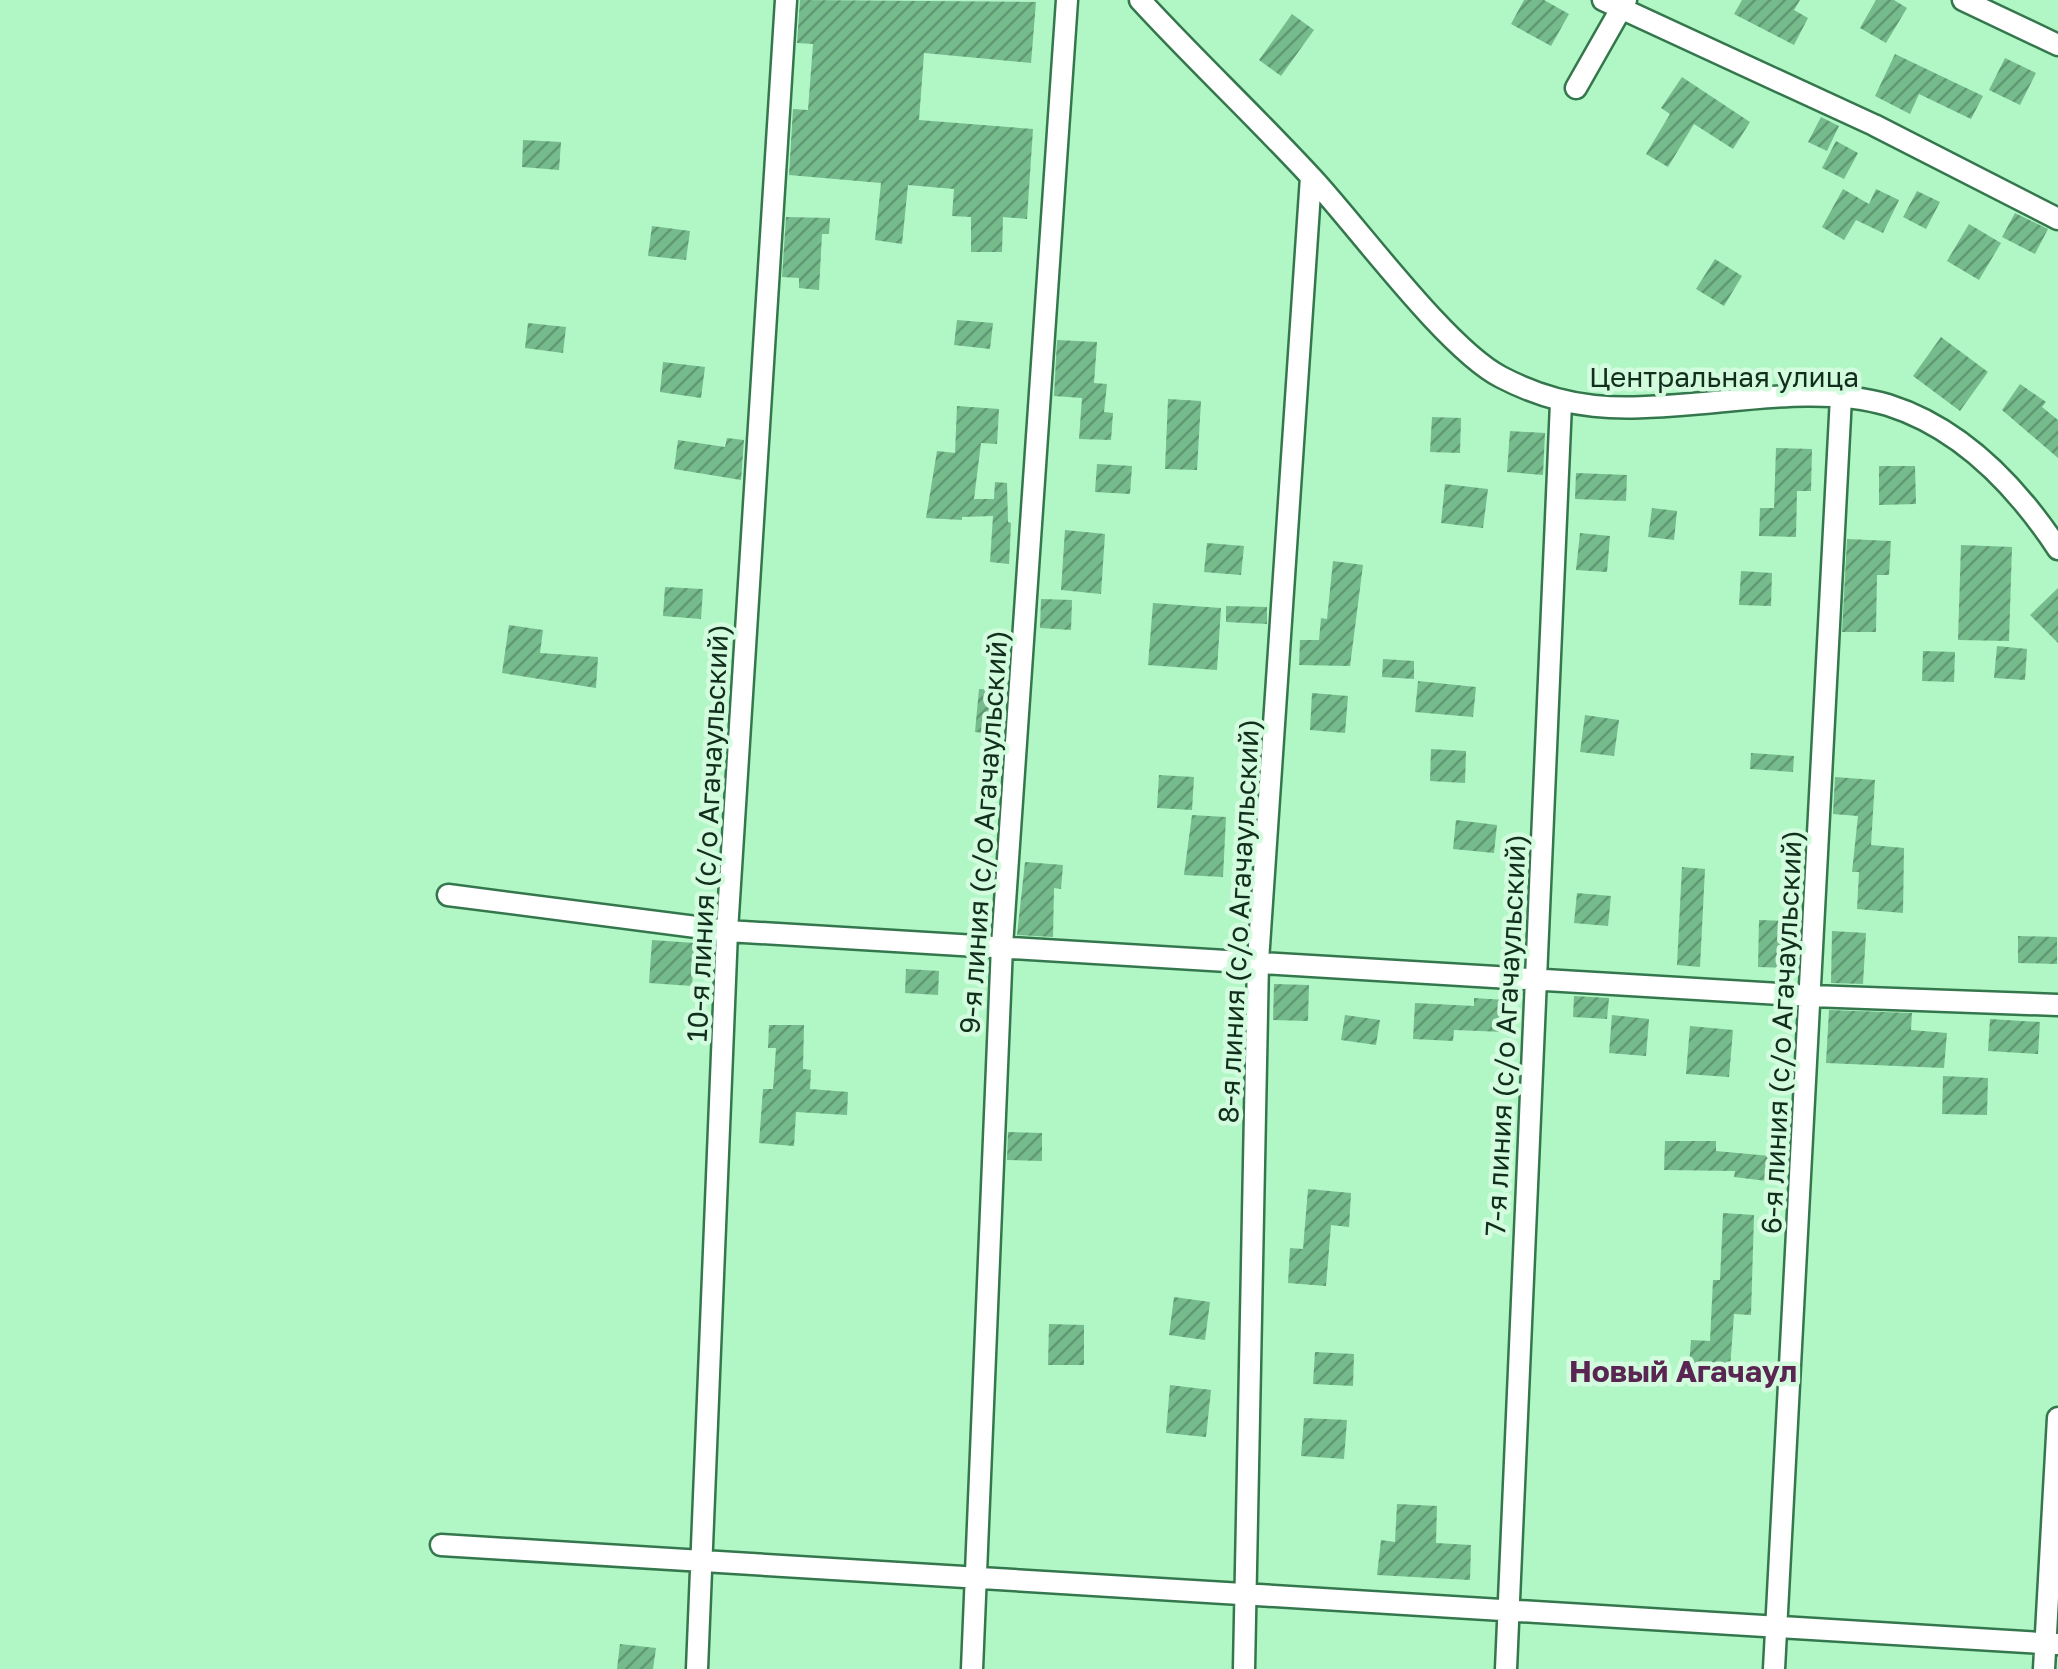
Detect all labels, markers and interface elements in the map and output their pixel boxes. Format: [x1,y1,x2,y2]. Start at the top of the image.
street label: Центральная улица [1589,360,1859,393]
street label: 10-я линия (с/о Агачаульский) [680,623,734,1043]
street label: 9-я линия (с/о Агачаульский) [952,629,1014,1035]
street label: 8-я линия (с/о Агачаульский) [1211,718,1265,1124]
street label: 6-я линия (с/о Агачаульский) [1754,829,1808,1235]
street label: 7-я линия (с/о Агачаульский) [1478,833,1532,1237]
district label: Новый Агачаул [1569,1353,1797,1389]

